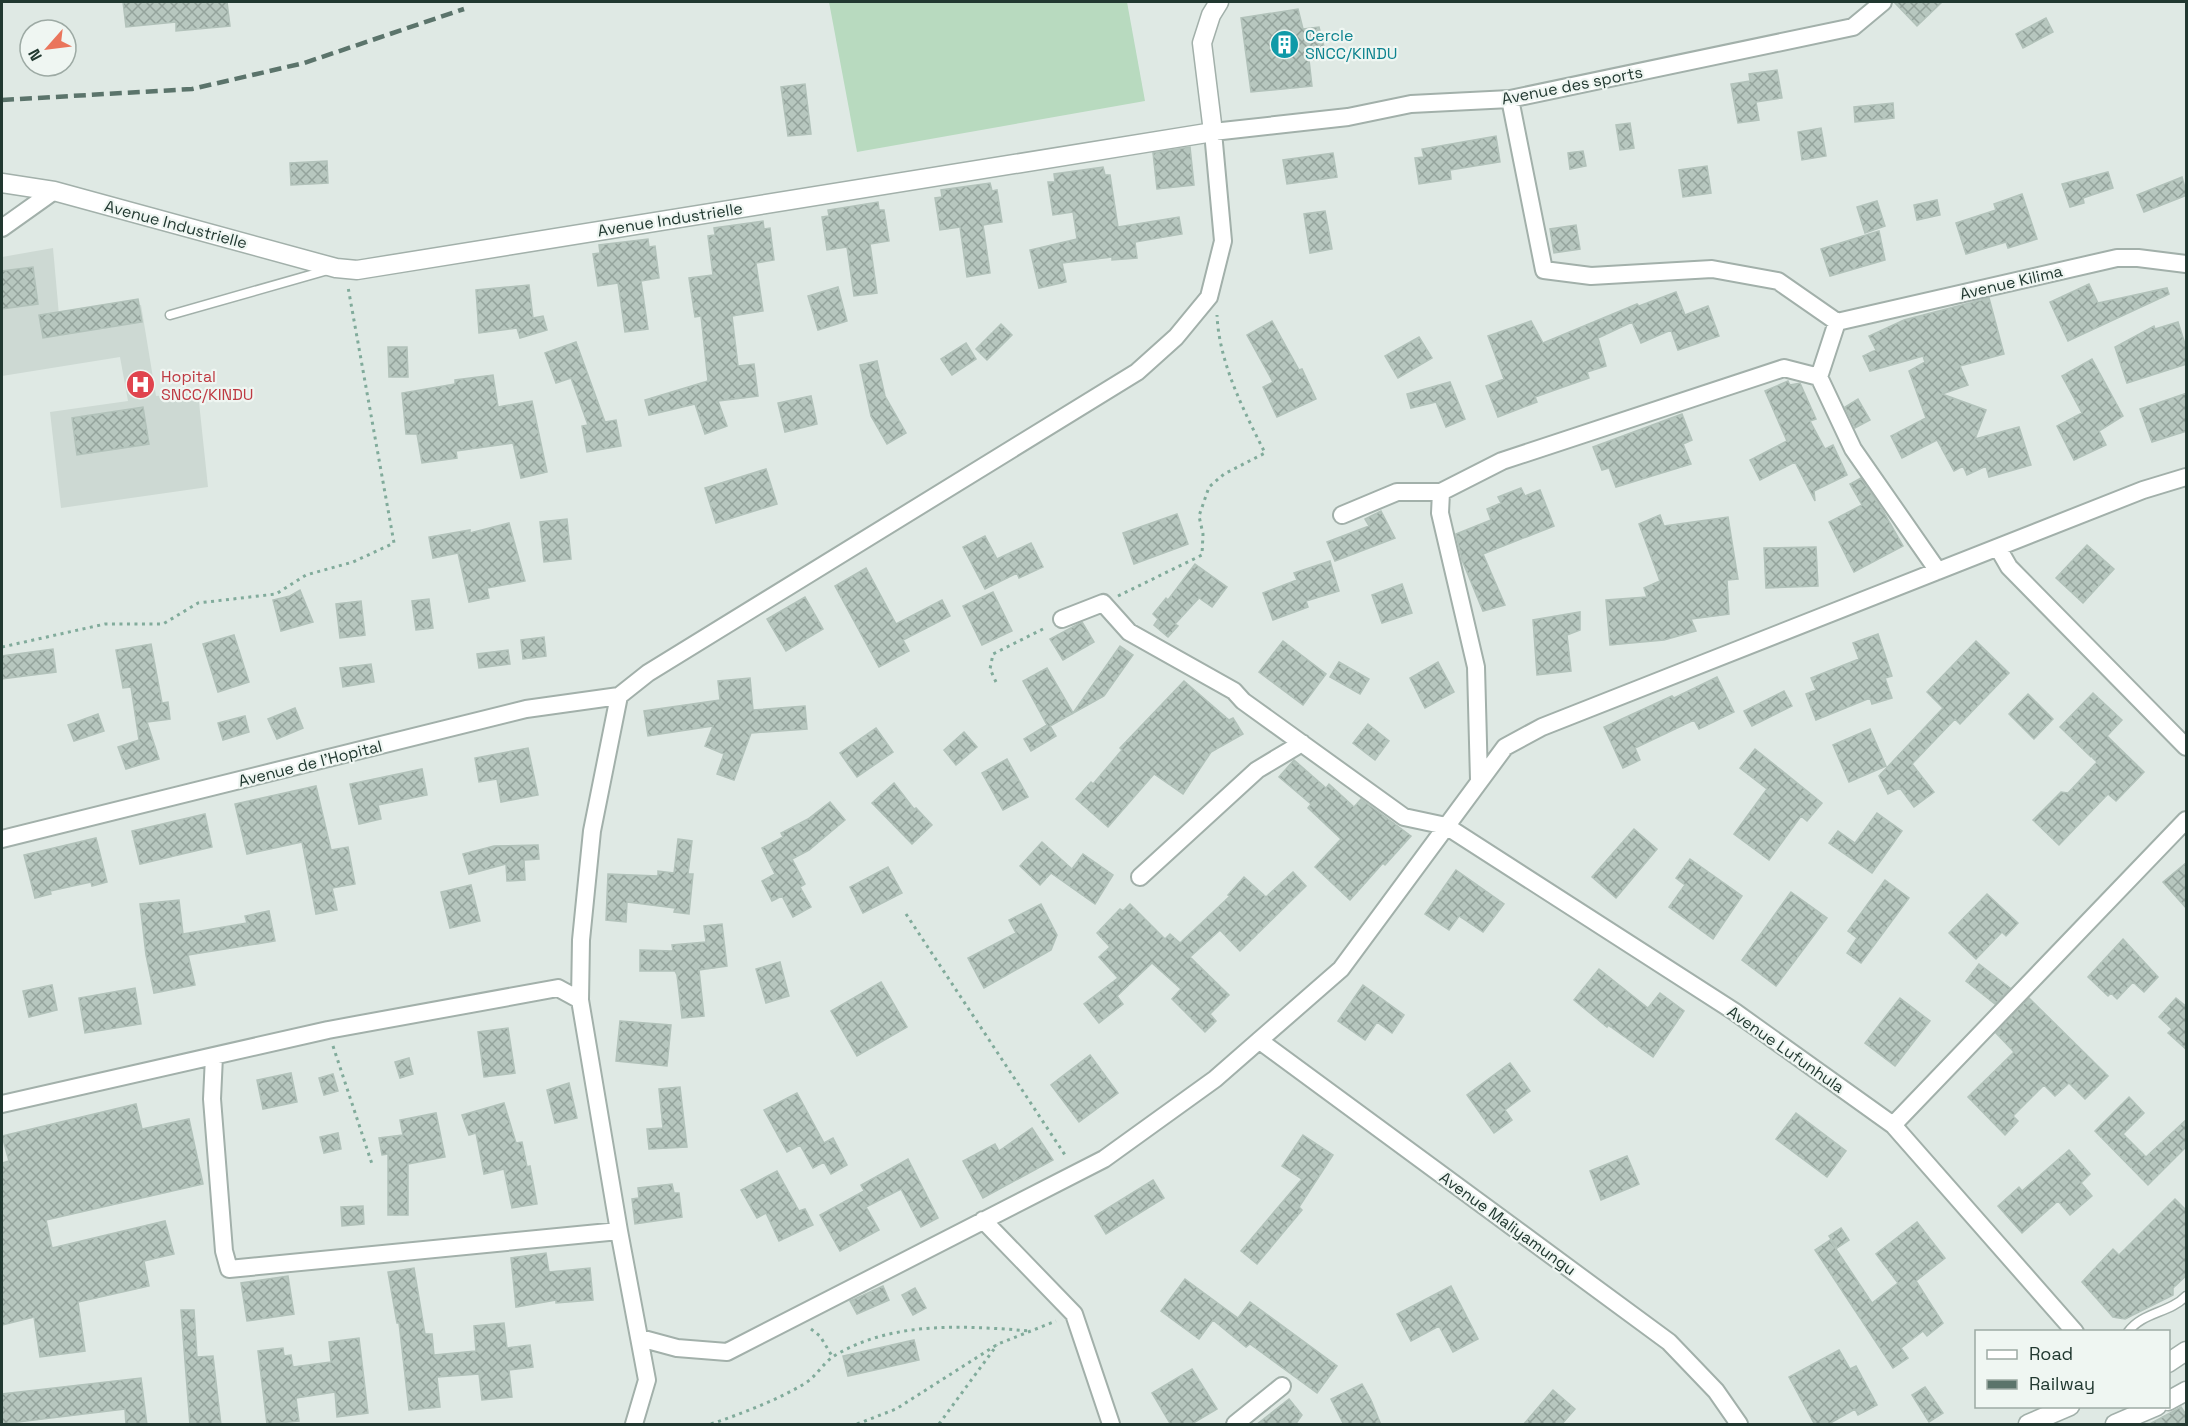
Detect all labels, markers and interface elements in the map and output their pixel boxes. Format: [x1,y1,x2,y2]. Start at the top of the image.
north arrow [18,18,78,78]
place label: Cercle SNCC/KINDU [1305,25,1397,64]
building icon: Cercle SNCC/KINDU [1268,28,1300,60]
text: N [23,45,47,64]
street label: Avenue des sports [1500,62,1644,109]
street label: Avenue Industrielle [102,195,249,254]
street label: Avenue Industrielle [596,198,744,241]
street label: Avenue Kilima [1958,260,2065,305]
place label: Hopital SNCC/KINDU [161,366,253,405]
hospital icon: Hopital SNCC/KINDU [124,369,156,401]
street label: Avenue de l'Hopital [236,735,384,792]
street label: Avenue Lufunhula [1723,1001,1848,1098]
street label: Avenue Maliyamungu [1435,1167,1580,1280]
legend [1975,1330,2170,1408]
text: Road [2029,1342,2073,1365]
text: Railway [2029,1372,2095,1395]

